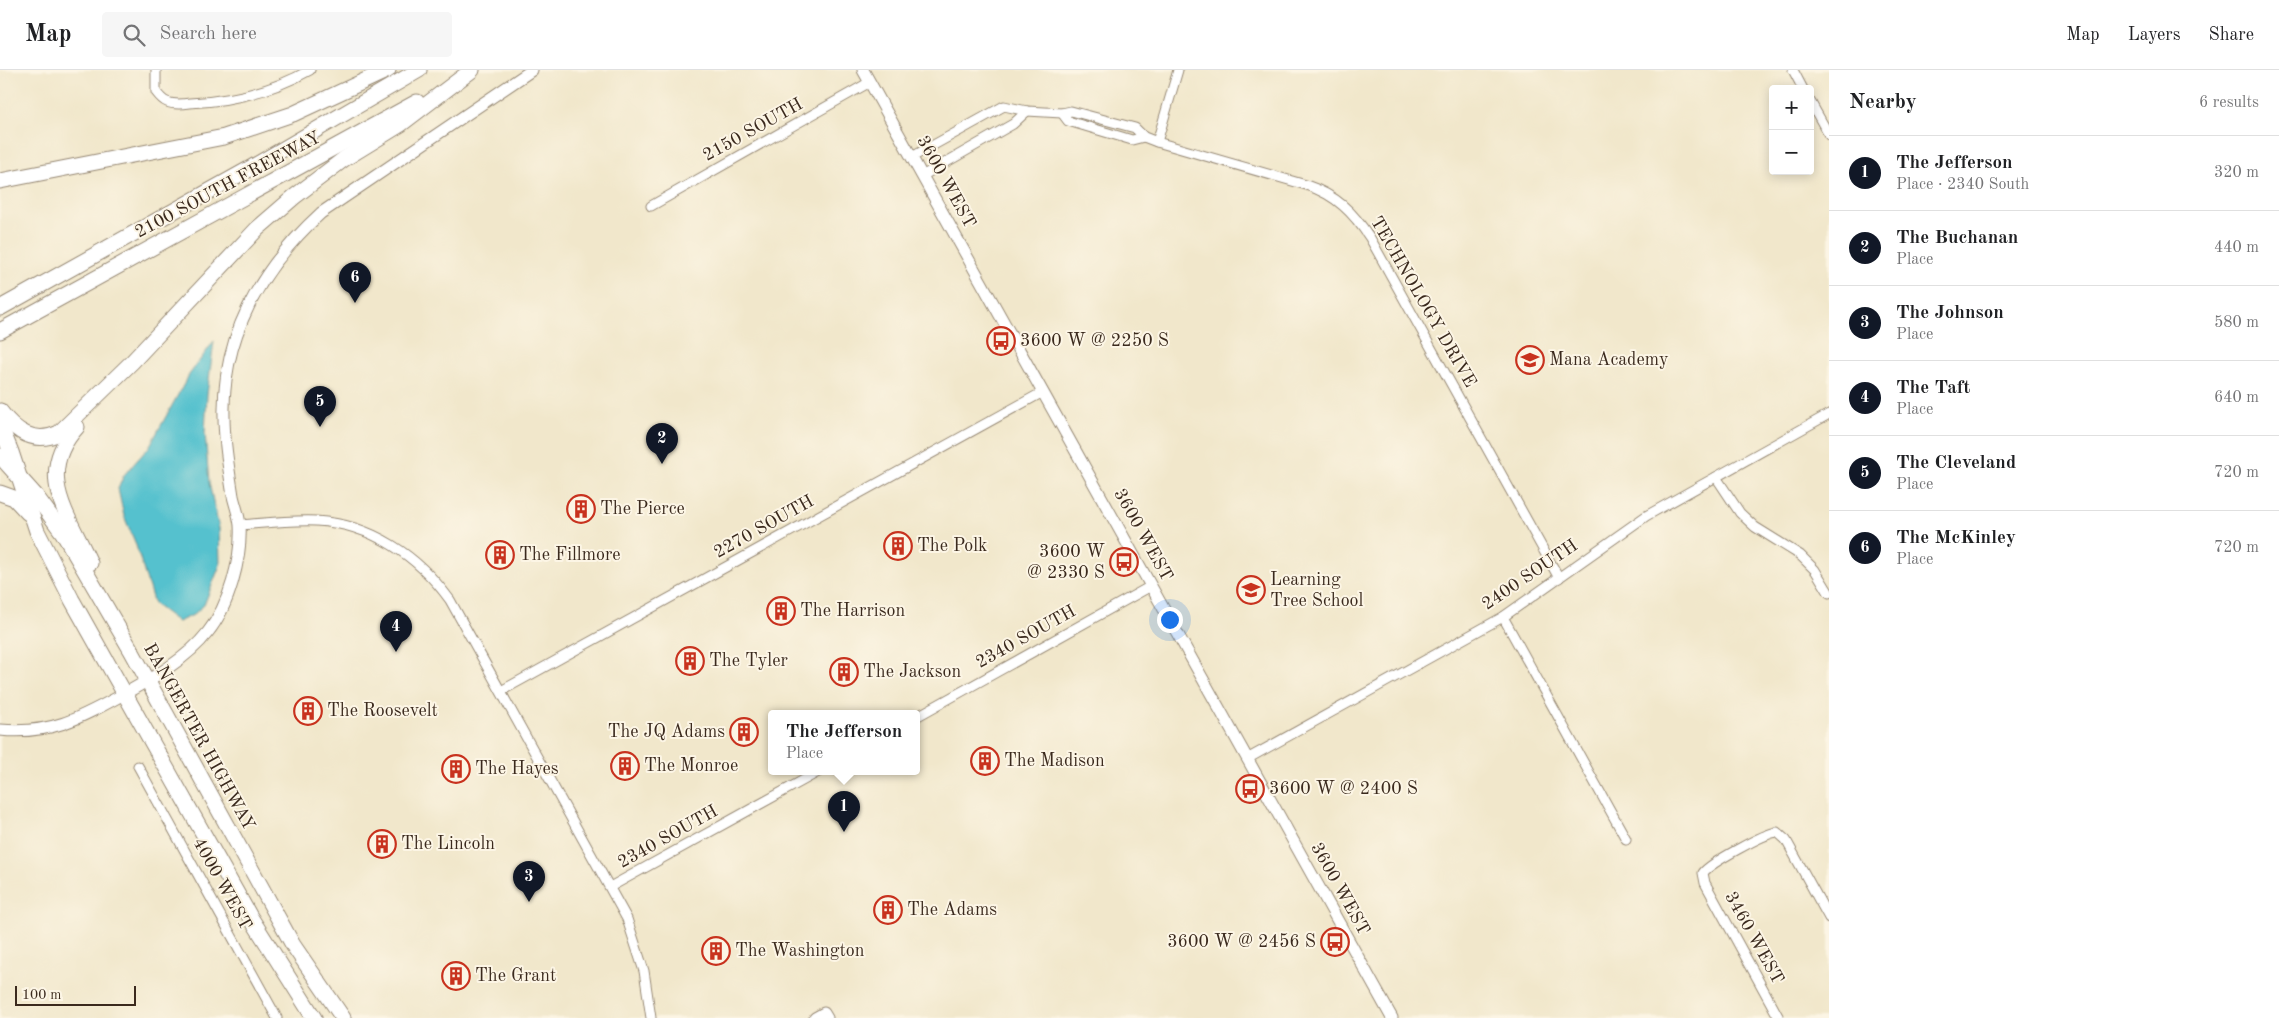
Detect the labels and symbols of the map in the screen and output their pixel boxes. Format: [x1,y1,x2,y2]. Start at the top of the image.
street label: 2150 SOUTH [700,95,806,165]
street label: 2100 SOUTH FREEWAY [132,128,324,242]
street label: 3600 WEST [913,133,979,231]
street label: TECHNOLOGY DRIVE [1367,213,1479,391]
pin: 6 [339,262,371,303]
bus stop icon: 3600 W @ 2250 S [986,326,1016,356]
place label: 3600 W @ 2250 S [1020,332,1169,350]
school or university icon: Mana Academy [1515,345,1545,375]
place label: Mana Academy [1549,351,1669,369]
pin: 5 [304,386,336,427]
pin: 2 [646,423,678,464]
street label: 3600 WEST [1110,486,1176,584]
street label: 2270 SOUTH [711,492,817,562]
building icon: The Pierce [566,494,596,524]
place label: The Pierce [600,500,685,518]
building icon: The Polk [883,531,913,561]
street label: 2400 SOUTH [1479,536,1581,614]
place label: The Polk [917,537,987,555]
building icon: The Fillmore [485,540,515,570]
place label: 3600 W @ 2330 S [1027,543,1105,582]
place label: The Fillmore [519,546,621,564]
bus stop icon: 3600 W @ 2330 S [1109,547,1139,577]
place label: Learning Tree School [1270,571,1363,610]
school or university icon: Learning Tree School [1236,575,1266,605]
building icon: The Harrison [766,596,796,626]
place label: The Harrison [800,602,905,620]
street label: 2340 SOUTH [973,602,1079,672]
your location [1157,607,1183,633]
pin: 4 [380,611,412,652]
street label: BANGERTER HIGHWAY [140,641,258,833]
building icon: The Tyler [675,646,705,676]
place label: The Tyler [709,652,788,670]
building icon: The Jackson [829,657,859,687]
place label: The Jackson [863,663,962,681]
building icon: The Roosevelt [293,696,323,726]
place label: The Roosevelt [327,702,438,720]
building icon: The JQ Adams [729,717,759,747]
place label: The JQ Adams [608,723,725,741]
building icon: The Madison [970,746,1000,776]
building icon: The Monroe [610,751,640,781]
place label: The Madison [1004,752,1105,770]
building icon: The Hayes [441,754,471,784]
place label: The Monroe [644,757,738,775]
place label: The Hayes [475,760,559,778]
bus stop icon: 3600 W @ 2400 S [1235,774,1265,804]
place label: 3600 W @ 2400 S [1269,780,1418,798]
pin: 1 [828,791,860,832]
street label: 2340 SOUTH [615,802,721,872]
building icon: The Lincoln [367,829,397,859]
street label: 4000 WEST [189,835,255,933]
place label: The Lincoln [401,835,495,853]
street label: 3600 WEST [1307,840,1373,938]
pin: 3 [513,861,545,902]
street label: 3460 WEST [1721,889,1787,987]
building icon: The Adams [873,895,903,925]
place label: The Adams [907,901,997,919]
bus stop icon: 3600 W @ 2456 S [1320,927,1350,957]
place label: 3600 W @ 2456 S [1167,933,1316,951]
building icon: The Washington [701,936,731,966]
place label: The Washington [735,942,865,960]
building icon: The Grant [441,961,471,991]
place label: The Grant [475,967,556,985]
scale bar [15,983,136,1006]

